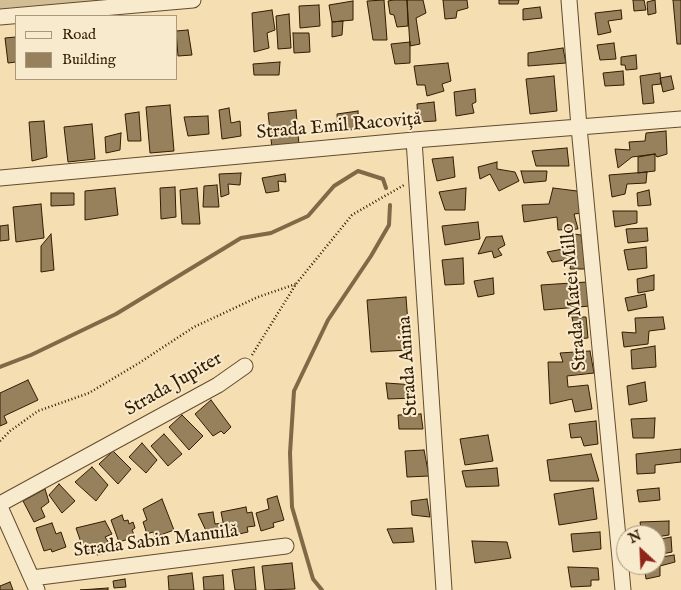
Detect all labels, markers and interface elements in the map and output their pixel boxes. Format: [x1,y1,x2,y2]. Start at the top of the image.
legend [15,15,178,80]
text: Road [62,25,96,44]
text: Building [62,50,116,69]
street label: Strada Emil Racoviță [256,108,422,146]
street label: Strada Matei Millo [557,222,593,372]
street label: Strada Anina [394,315,424,417]
street label: Strada Jupiter [121,348,227,422]
street label: Strada Sabin Manuilă [72,521,240,563]
north arrow [616,525,666,575]
text: N [626,527,644,548]

